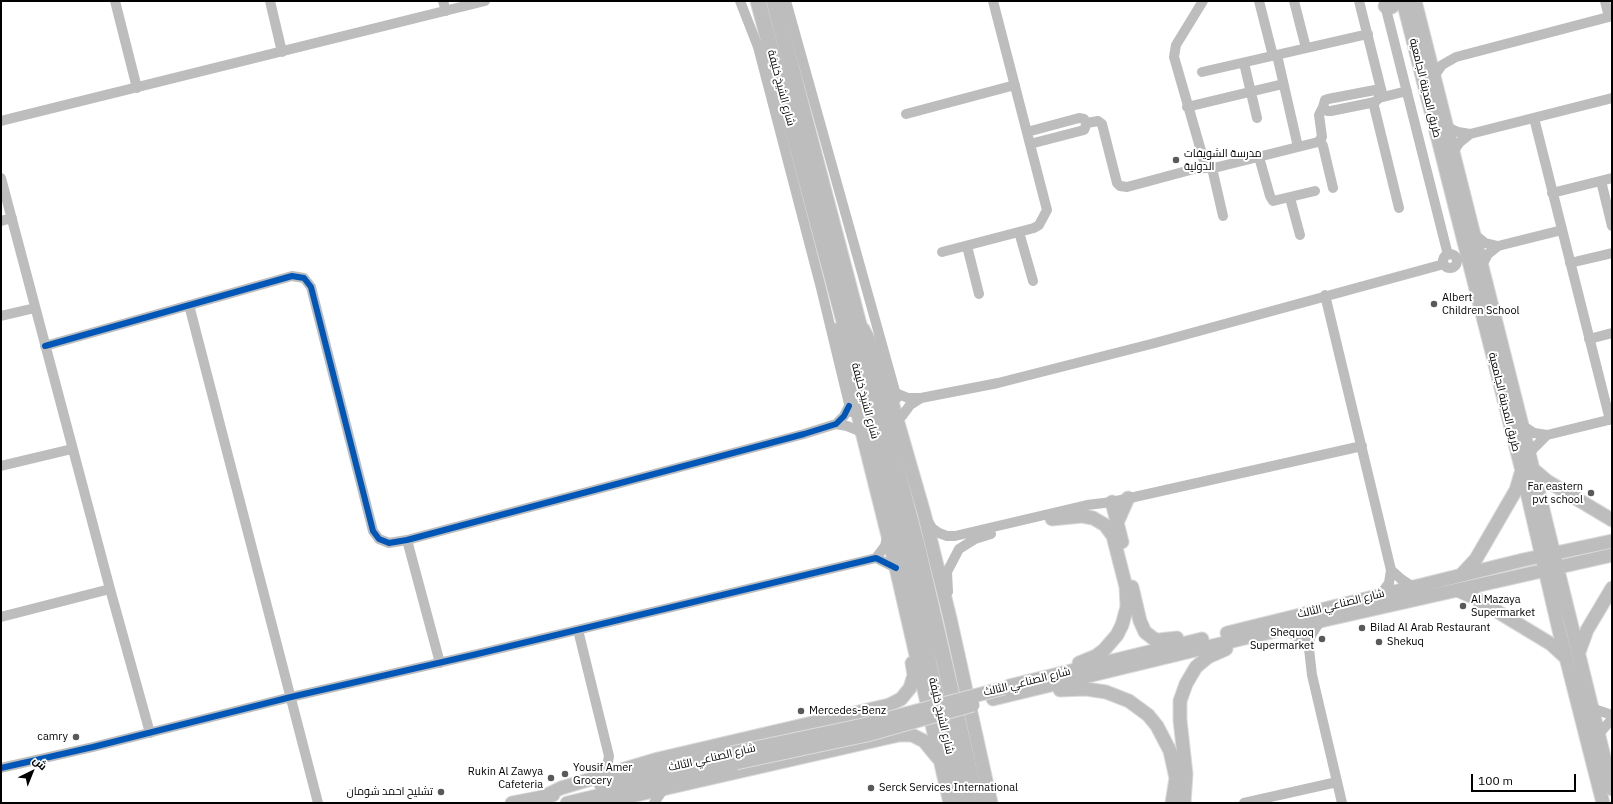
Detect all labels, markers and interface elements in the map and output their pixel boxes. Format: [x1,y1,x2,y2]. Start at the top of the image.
street label: طريق المدينة الجامعية [1406,37,1444,139]
street label: شارع الشيخ خليفة [765,49,797,127]
place label: مدرسة الشويفات الدولية [1184,147,1262,173]
marker: مدرسة الشويفات الدولية [1171,155,1181,165]
place label: Albert Children School [1442,291,1520,317]
marker: Albert Children School [1429,299,1439,309]
street label: طريق المدينة الجامعية [1485,351,1523,453]
street label: شارع الشيخ خليفة [849,362,881,440]
place label: Far eastern pvt school [1527,480,1583,506]
marker: Far eastern pvt school [1586,488,1596,498]
street label: شارع الصناعي الثالث [1296,587,1386,621]
place label: Al Mazaya Supermarket [1471,593,1535,619]
marker: Al Mazaya Supermarket [1458,601,1468,611]
place label: Bilad Al Arab Restaurant [1370,621,1490,635]
marker: Bilad Al Arab Restaurant [1357,623,1367,633]
place label: Shequoq Supermarket [1250,626,1314,652]
marker: Shequoq Supermarket [1317,634,1327,644]
place label: Shekuq [1387,635,1424,649]
marker: Shekuq [1374,637,1384,647]
street label: شارع الصناعي الثالث [982,665,1072,699]
street label: شارع الشيخ خليفة [926,676,956,756]
place label: Mercedes-Benz [809,704,886,718]
marker: Mercedes-Benz [796,706,806,716]
place label: camry [37,730,68,744]
marker: camry [71,732,81,742]
street label: شارع الصناعي الثالث [667,742,757,774]
north arrow [12,752,52,792]
text: ش [30,753,50,773]
place label: Yousif Amer Grocery [573,761,632,787]
place label: Rukin Al Zawya Cafeteria [468,765,543,791]
scale bar [1473,766,1578,792]
marker: Yousif Amer Grocery [560,769,570,779]
marker: Rukin Al Zawya Cafeteria [546,773,556,783]
text: 100 m [1478,773,1513,788]
place label: Serck Services International [879,781,1018,795]
marker: Serck Services International [866,783,876,793]
place label: تشليح احمد شومان [346,785,433,799]
marker: تشليح احمد شومان [436,787,446,797]

